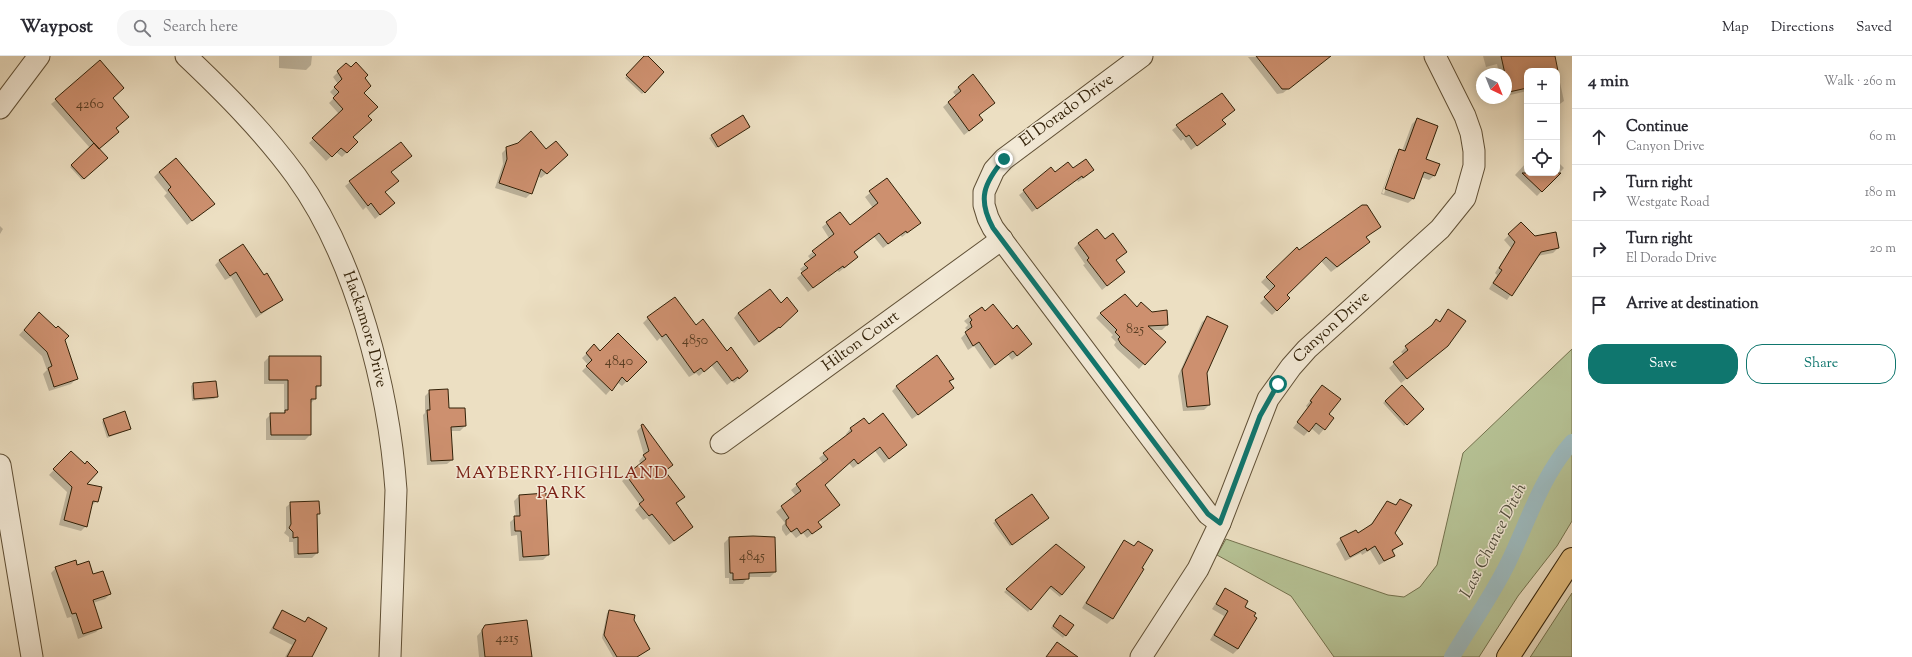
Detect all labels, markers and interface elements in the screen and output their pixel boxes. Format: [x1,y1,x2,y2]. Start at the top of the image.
search box [117,10,397,46]
text: Waypost [20,14,93,41]
icon: search [131,17,153,39]
text: Search here [163,17,238,38]
text: Map [1722,18,1749,38]
text: Directions [1771,18,1834,38]
text: Saved [1856,18,1892,38]
north arrow [1476,68,1512,104]
map controls [1524,68,1560,176]
button: + [1524,68,1560,104]
street label: El Dorado Drive [1015,69,1119,153]
text: 4 min [1588,70,1629,94]
text: Walk · 260 m [1824,73,1896,91]
house number: 4260 [76,95,104,115]
button: − [1524,104,1560,140]
text: Continue [1626,117,1688,138]
icon: ahead [1588,126,1610,148]
text: 60 m [1869,128,1896,146]
text: Canyon Drive [1626,138,1705,156]
button: locate [1524,140,1560,176]
route end [995,150,1013,168]
text: Turn right [1626,173,1692,194]
icon: right [1588,182,1610,204]
text: 180 m [1865,184,1896,202]
text: Westgate Road [1626,194,1710,212]
text: Turn right [1626,229,1692,250]
icon: right [1588,238,1610,260]
text: 20 m [1870,240,1896,258]
text: El Dorado Drive [1626,250,1717,268]
street label: Hackamore Drive [336,268,393,390]
street label: Canyon Drive [1288,286,1375,368]
icon: arrive [1588,294,1610,316]
text: Arrive at destination [1626,294,1759,315]
street label: Hilton Court [818,305,905,377]
house number: 825 [1126,320,1144,340]
house number: 4850 [682,331,708,351]
button: Save [1588,344,1738,384]
button: Share [1746,344,1896,384]
house number: 4840 [605,352,633,372]
route start [1269,375,1287,393]
district label: MAYBERRY-HIGHLAND PARK [456,462,668,506]
water label: Last Chance Ditch [1455,479,1534,603]
house number: 4845 [739,547,765,567]
house number: 4215 [495,629,519,649]

